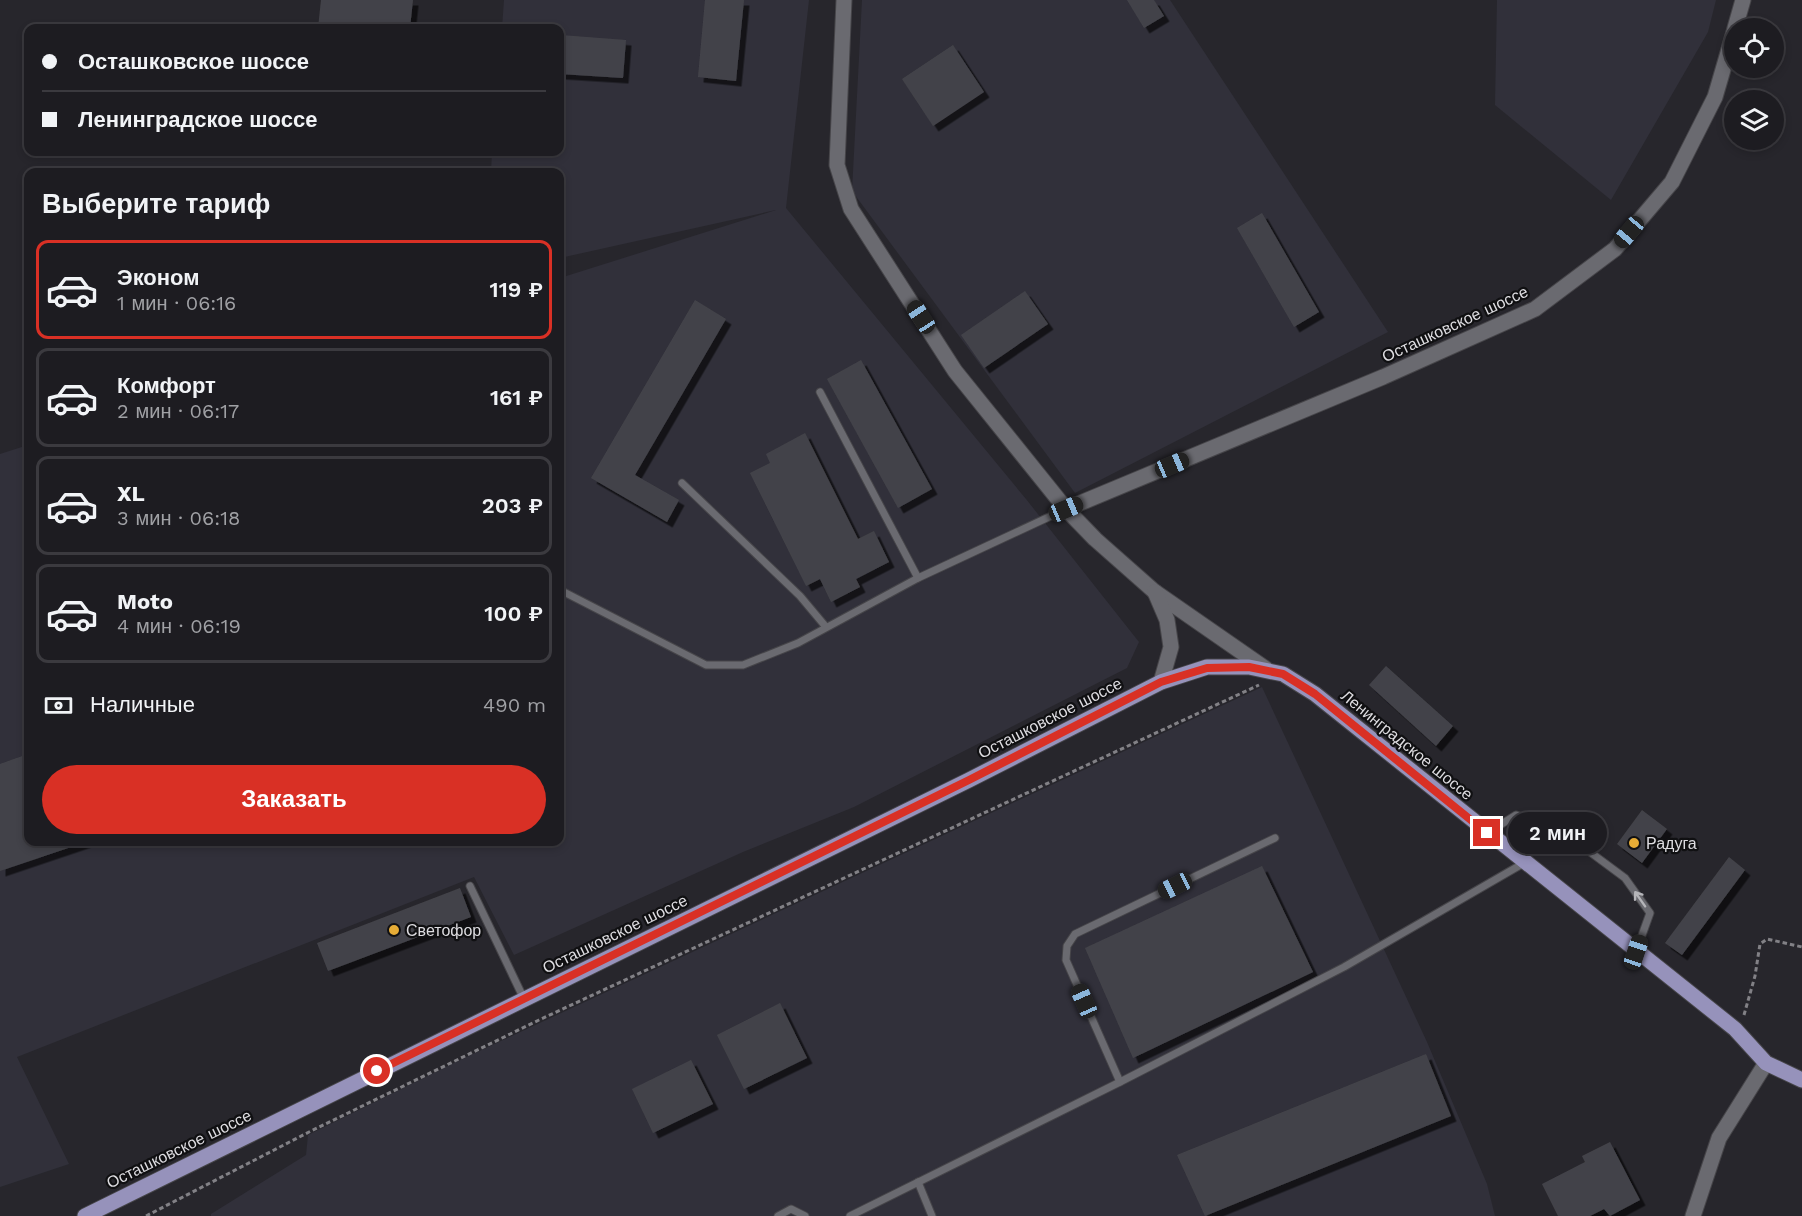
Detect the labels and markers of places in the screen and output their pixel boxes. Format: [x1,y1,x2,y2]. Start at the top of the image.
place label: Радуга [1646,834,1697,853]
marker: Радуга [1627,836,1641,850]
place label: Светофор [406,921,481,940]
marker: Светофор [387,923,401,937]

